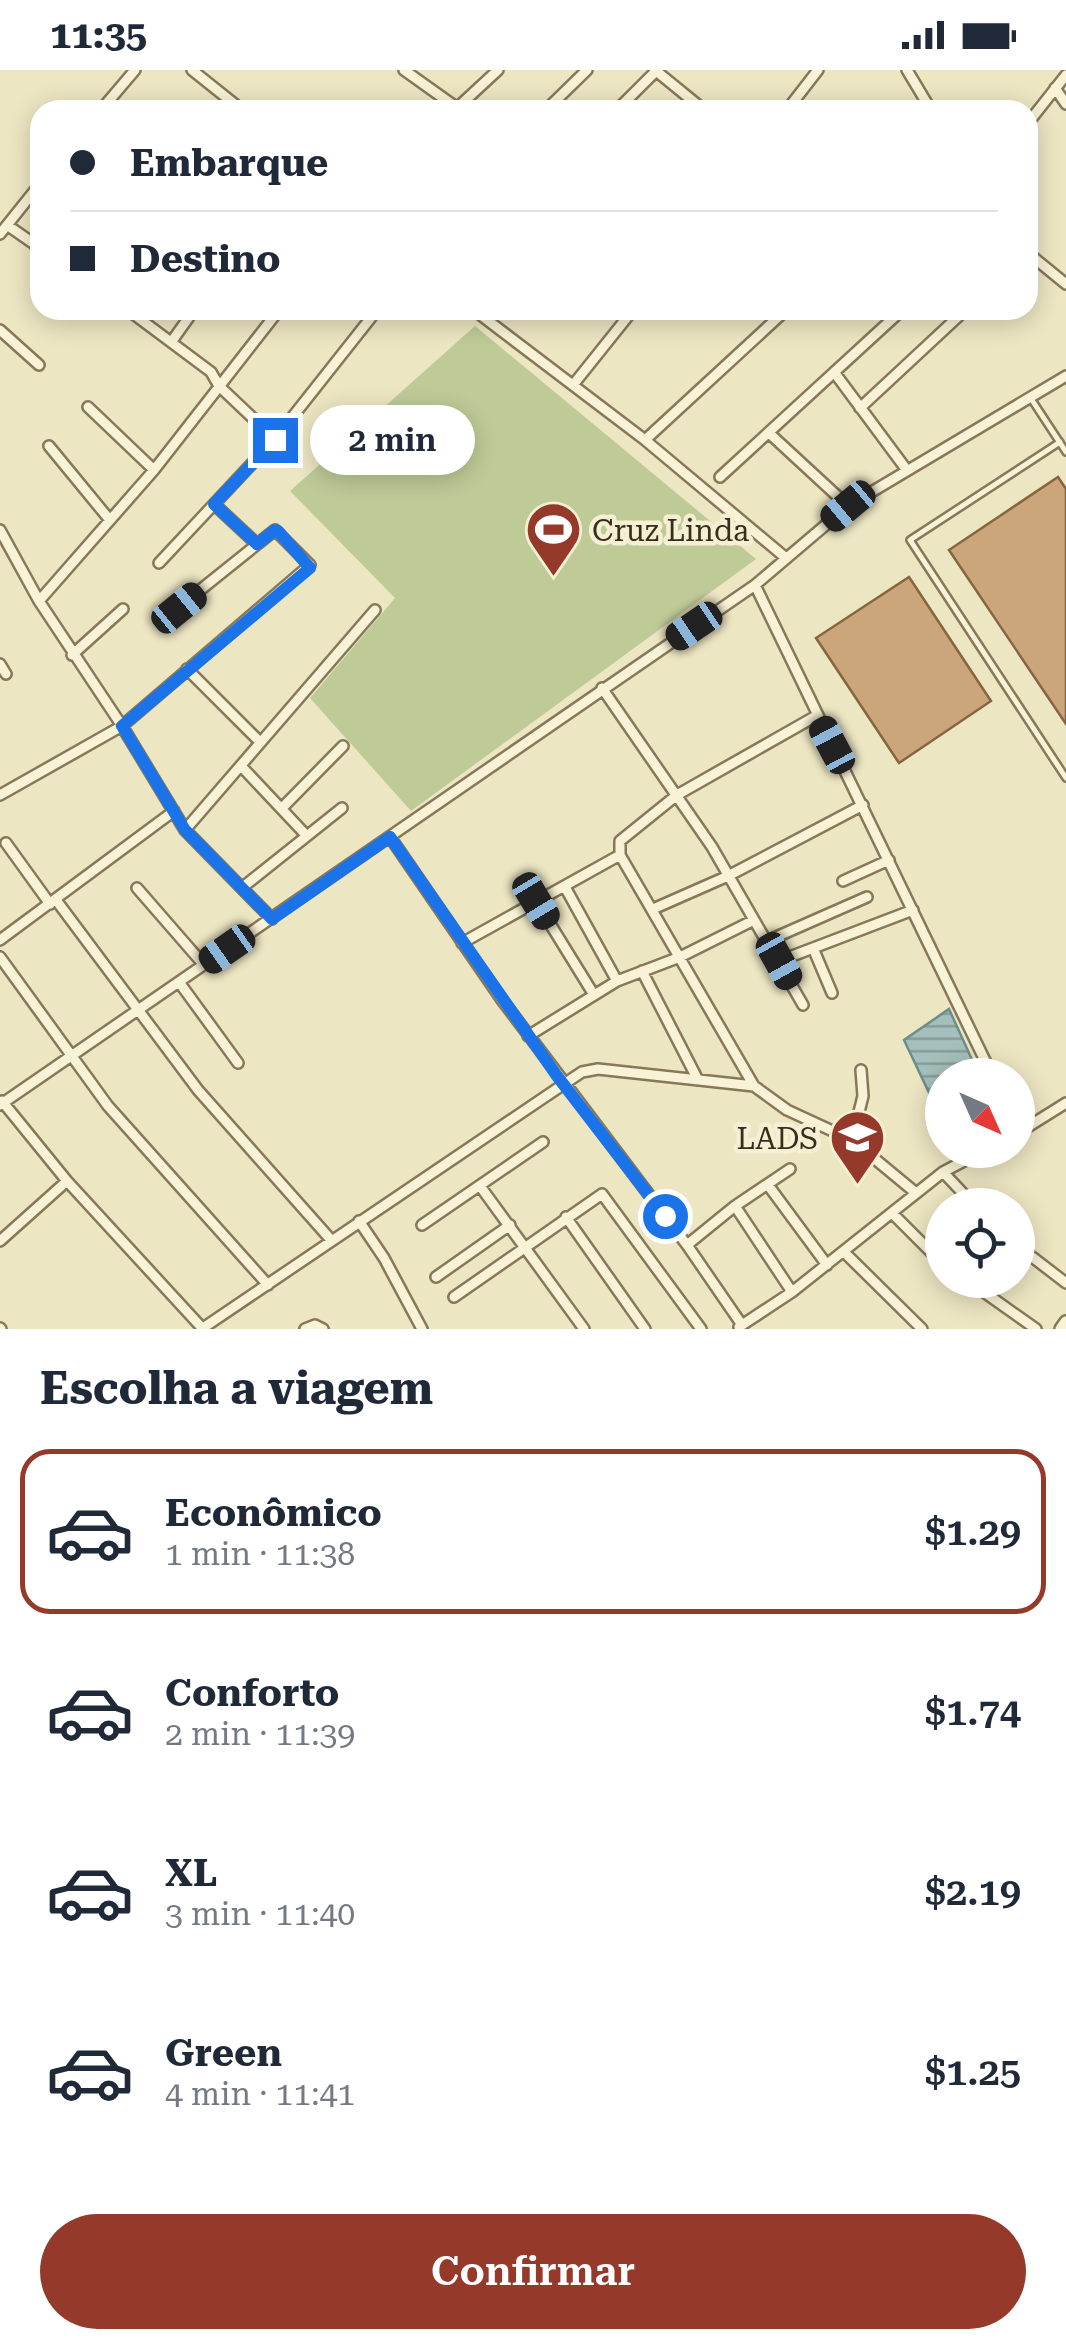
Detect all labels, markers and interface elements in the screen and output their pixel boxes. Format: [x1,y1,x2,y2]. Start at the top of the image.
text: 11:35 [50,13,147,57]
text: Embarque [130,141,328,185]
text: Destino [130,237,281,281]
callout: 2 min [310,405,475,475]
route end [253,418,298,463]
text: 2 min [348,421,437,459]
car [815,475,881,537]
sports icon: Cruz Linda [523,500,583,579]
place label: Cruz Linda [592,513,749,548]
car [146,577,212,639]
car [661,597,727,655]
car [805,711,859,779]
car [508,868,564,934]
car [194,920,260,978]
car [751,927,807,995]
north arrow [925,1058,1035,1168]
map controls [925,1058,1035,1298]
school or university icon: LADS [827,1108,887,1187]
place label: LADS [737,1121,818,1156]
button: locate [925,1188,1035,1298]
route start [643,1194,688,1239]
text: Escolha a viagem [40,1362,433,1415]
icon: car [45,1487,135,1577]
text: Econômico [165,1491,382,1535]
text: $1.29 [925,1510,1021,1554]
text: 1 min · 11:38 [165,1535,355,1573]
icon: car [45,1667,135,1757]
text: Conforto [165,1671,339,1715]
text: $1.74 [925,1690,1021,1734]
text: 2 min · 11:39 [165,1715,355,1753]
icon: car [45,1847,135,1937]
text: XL [165,1851,217,1895]
text: $2.19 [925,1870,1021,1914]
text: 3 min · 11:40 [165,1895,355,1933]
icon: car [45,2027,135,2117]
text: Green [165,2031,282,2075]
text: $1.25 [925,2050,1021,2094]
text: 4 min · 11:41 [165,2075,355,2113]
button: Confirmar [40,2214,1026,2329]

